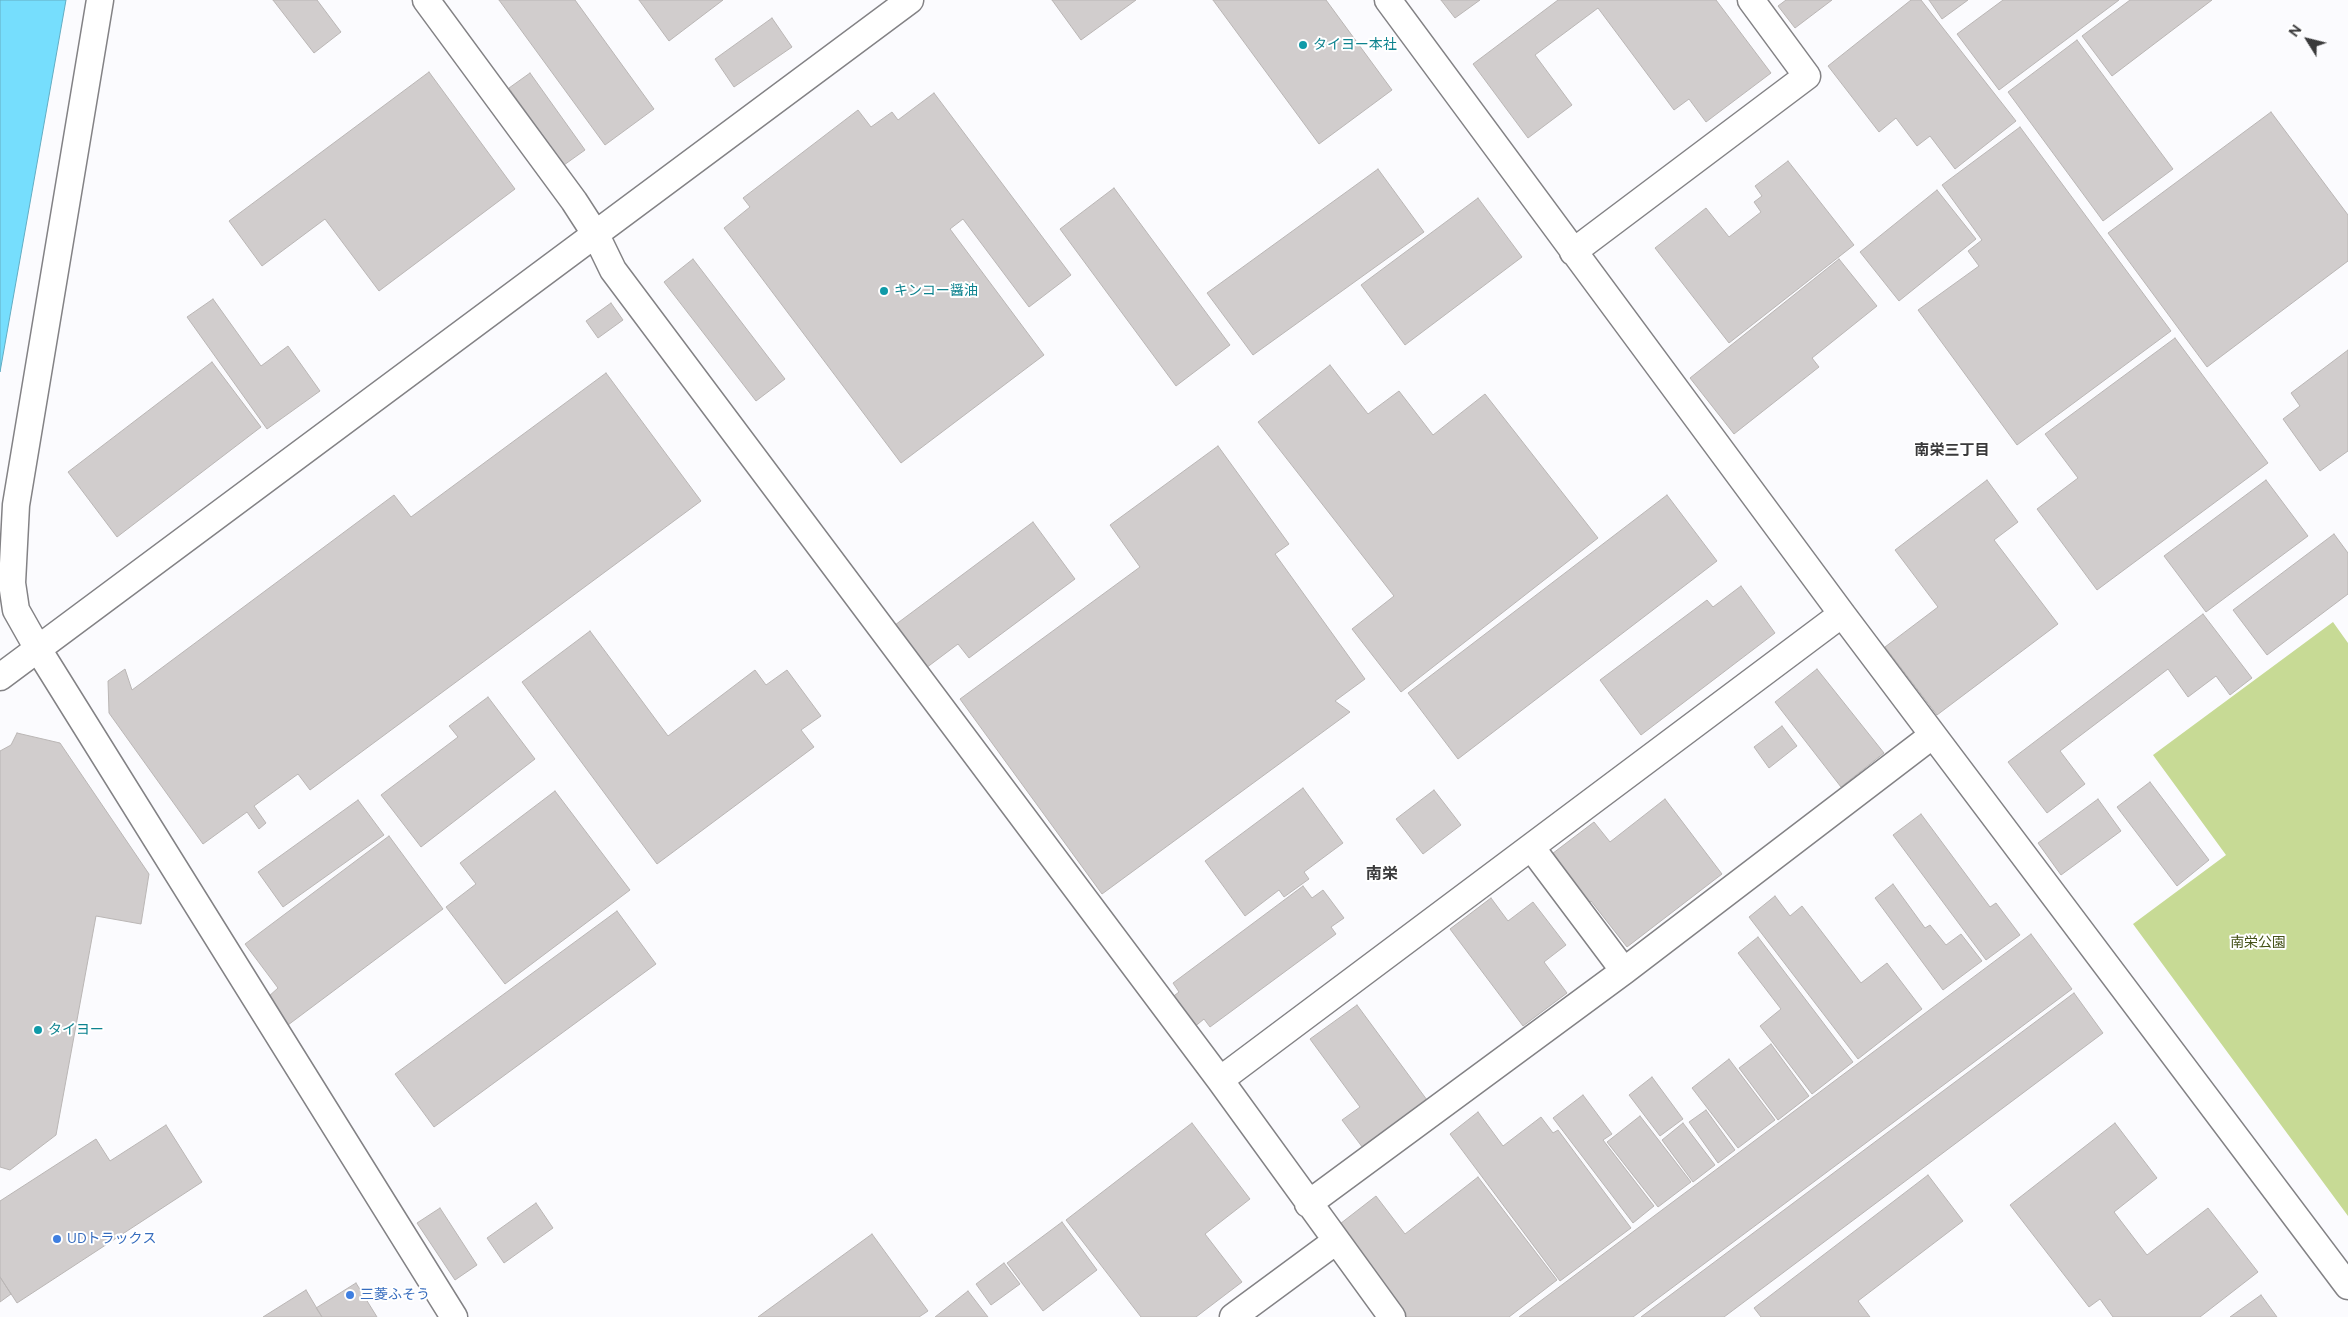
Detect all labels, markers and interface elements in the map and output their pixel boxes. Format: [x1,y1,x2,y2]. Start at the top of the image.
north arrow [2283,15,2333,65]
text: N [2285,22,2306,40]
place label: タイヨー本社 [1313,37,1397,53]
marker: タイヨー本社 [1297,39,1309,51]
place label: キンコー醤油 [894,283,978,299]
marker: キンコー醤油 [878,285,890,297]
district label: 南栄三丁目 [1915,442,1989,460]
district label: 南栄 [1366,864,1398,884]
park label: 南栄公園 [2230,935,2286,951]
place label: タイヨー [48,1022,104,1038]
marker: タイヨー [32,1024,44,1036]
place label: UDトラックス [67,1231,157,1247]
marker: UDトラックス [51,1233,63,1245]
place label: 三菱ふそう [360,1287,430,1303]
marker: 三菱ふそう [344,1289,356,1301]

